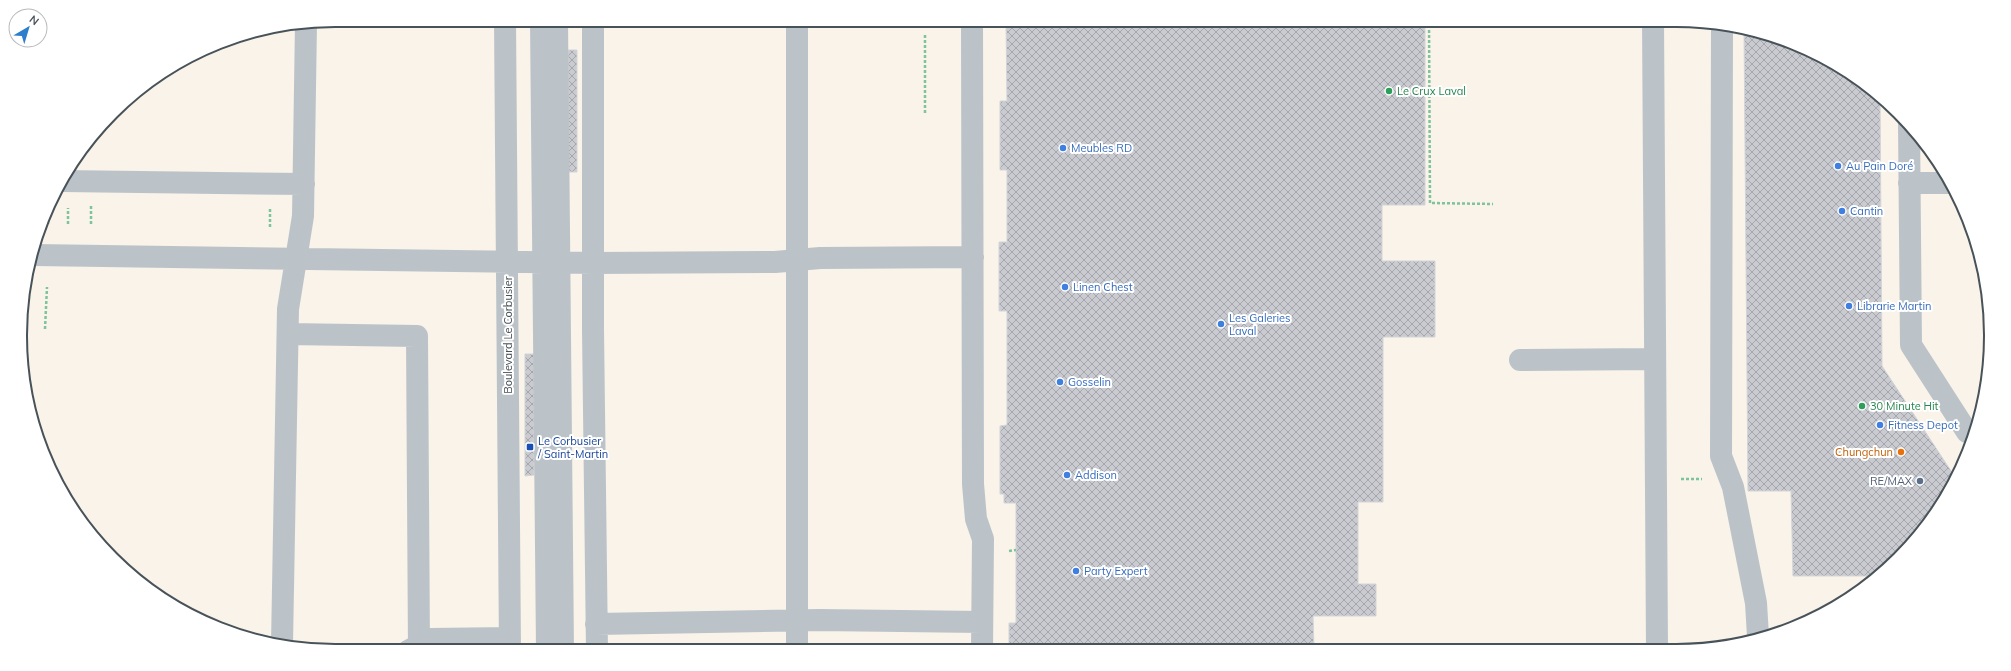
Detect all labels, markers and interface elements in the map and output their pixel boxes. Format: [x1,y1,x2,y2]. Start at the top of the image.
north arrow [8,8,48,48]
text: N [27,12,42,28]
place label: Le Crux Laval [1397,84,1466,98]
marker: Le Crux Laval [1384,86,1394,96]
place label: Meubles RD [1071,141,1132,155]
marker: Meubles RD [1058,143,1068,153]
place label: Au Pain Doré [1846,159,1913,173]
marker: Au Pain Doré [1833,161,1843,171]
place label: Cantin [1850,204,1883,218]
marker: Cantin [1837,206,1847,216]
street label: Boulevard Le Corbusier [501,276,515,394]
place label: Linen Chest [1073,280,1133,294]
marker: Linen Chest [1060,282,1070,292]
place label: Librarie Martin [1857,299,1931,313]
marker: Librarie Martin [1844,301,1854,311]
place label: Les Galeries Laval [1229,311,1291,338]
marker: Les Galeries Laval [1216,319,1226,329]
place label: Gosselin [1068,375,1111,389]
marker: Gosselin [1055,377,1065,387]
place label: 30 Minute Hit [1870,399,1939,413]
marker: 30 Minute Hit [1857,401,1867,411]
place label: Fitness Depot [1888,418,1958,432]
marker: Fitness Depot [1875,420,1885,430]
place label: Le Corbusier / Saint-Martin [537,434,608,461]
marker: Le Corbusier / Saint-Martin [525,442,535,452]
place label: Chungchun [1835,445,1893,459]
marker: Chungchun [1896,447,1906,457]
place label: Addison [1075,468,1117,482]
marker: Addison [1062,470,1072,480]
place label: RE/MAX [1870,474,1913,488]
marker: RE/MAX [1915,476,1925,486]
place label: Party Expert [1084,564,1148,578]
marker: Party Expert [1071,566,1081,576]

